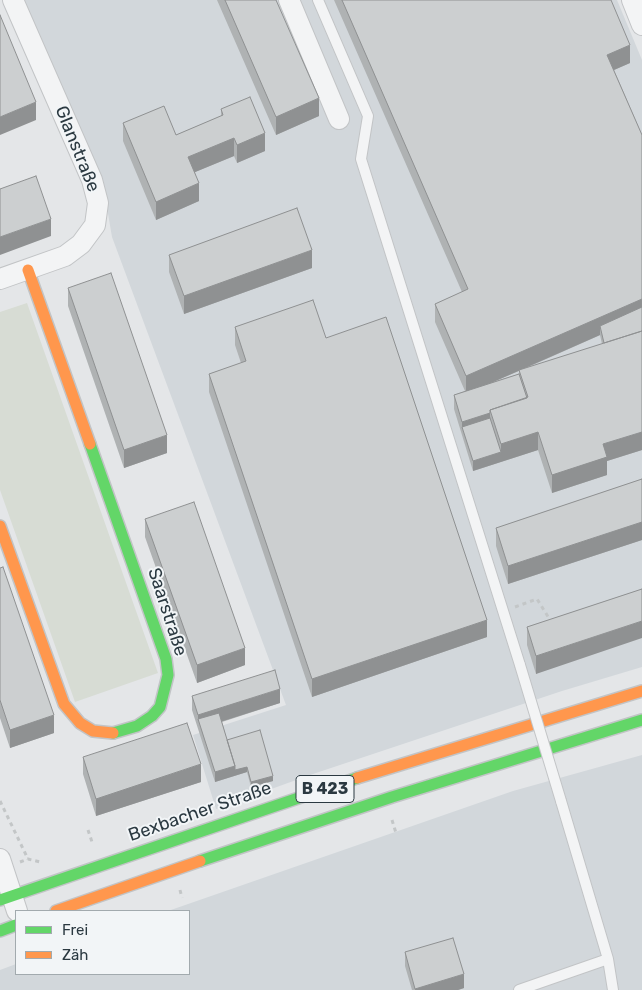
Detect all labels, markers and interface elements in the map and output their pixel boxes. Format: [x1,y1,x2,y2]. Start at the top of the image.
street label: Glanstraße [50,103,104,195]
street label: Saarstraße [143,565,191,659]
road number: B 423 [296,776,354,802]
street label: Bexbacher Straße [126,777,274,847]
legend [15,910,190,975]
text: Frei [62,921,88,939]
text: Zäh [62,946,88,964]

